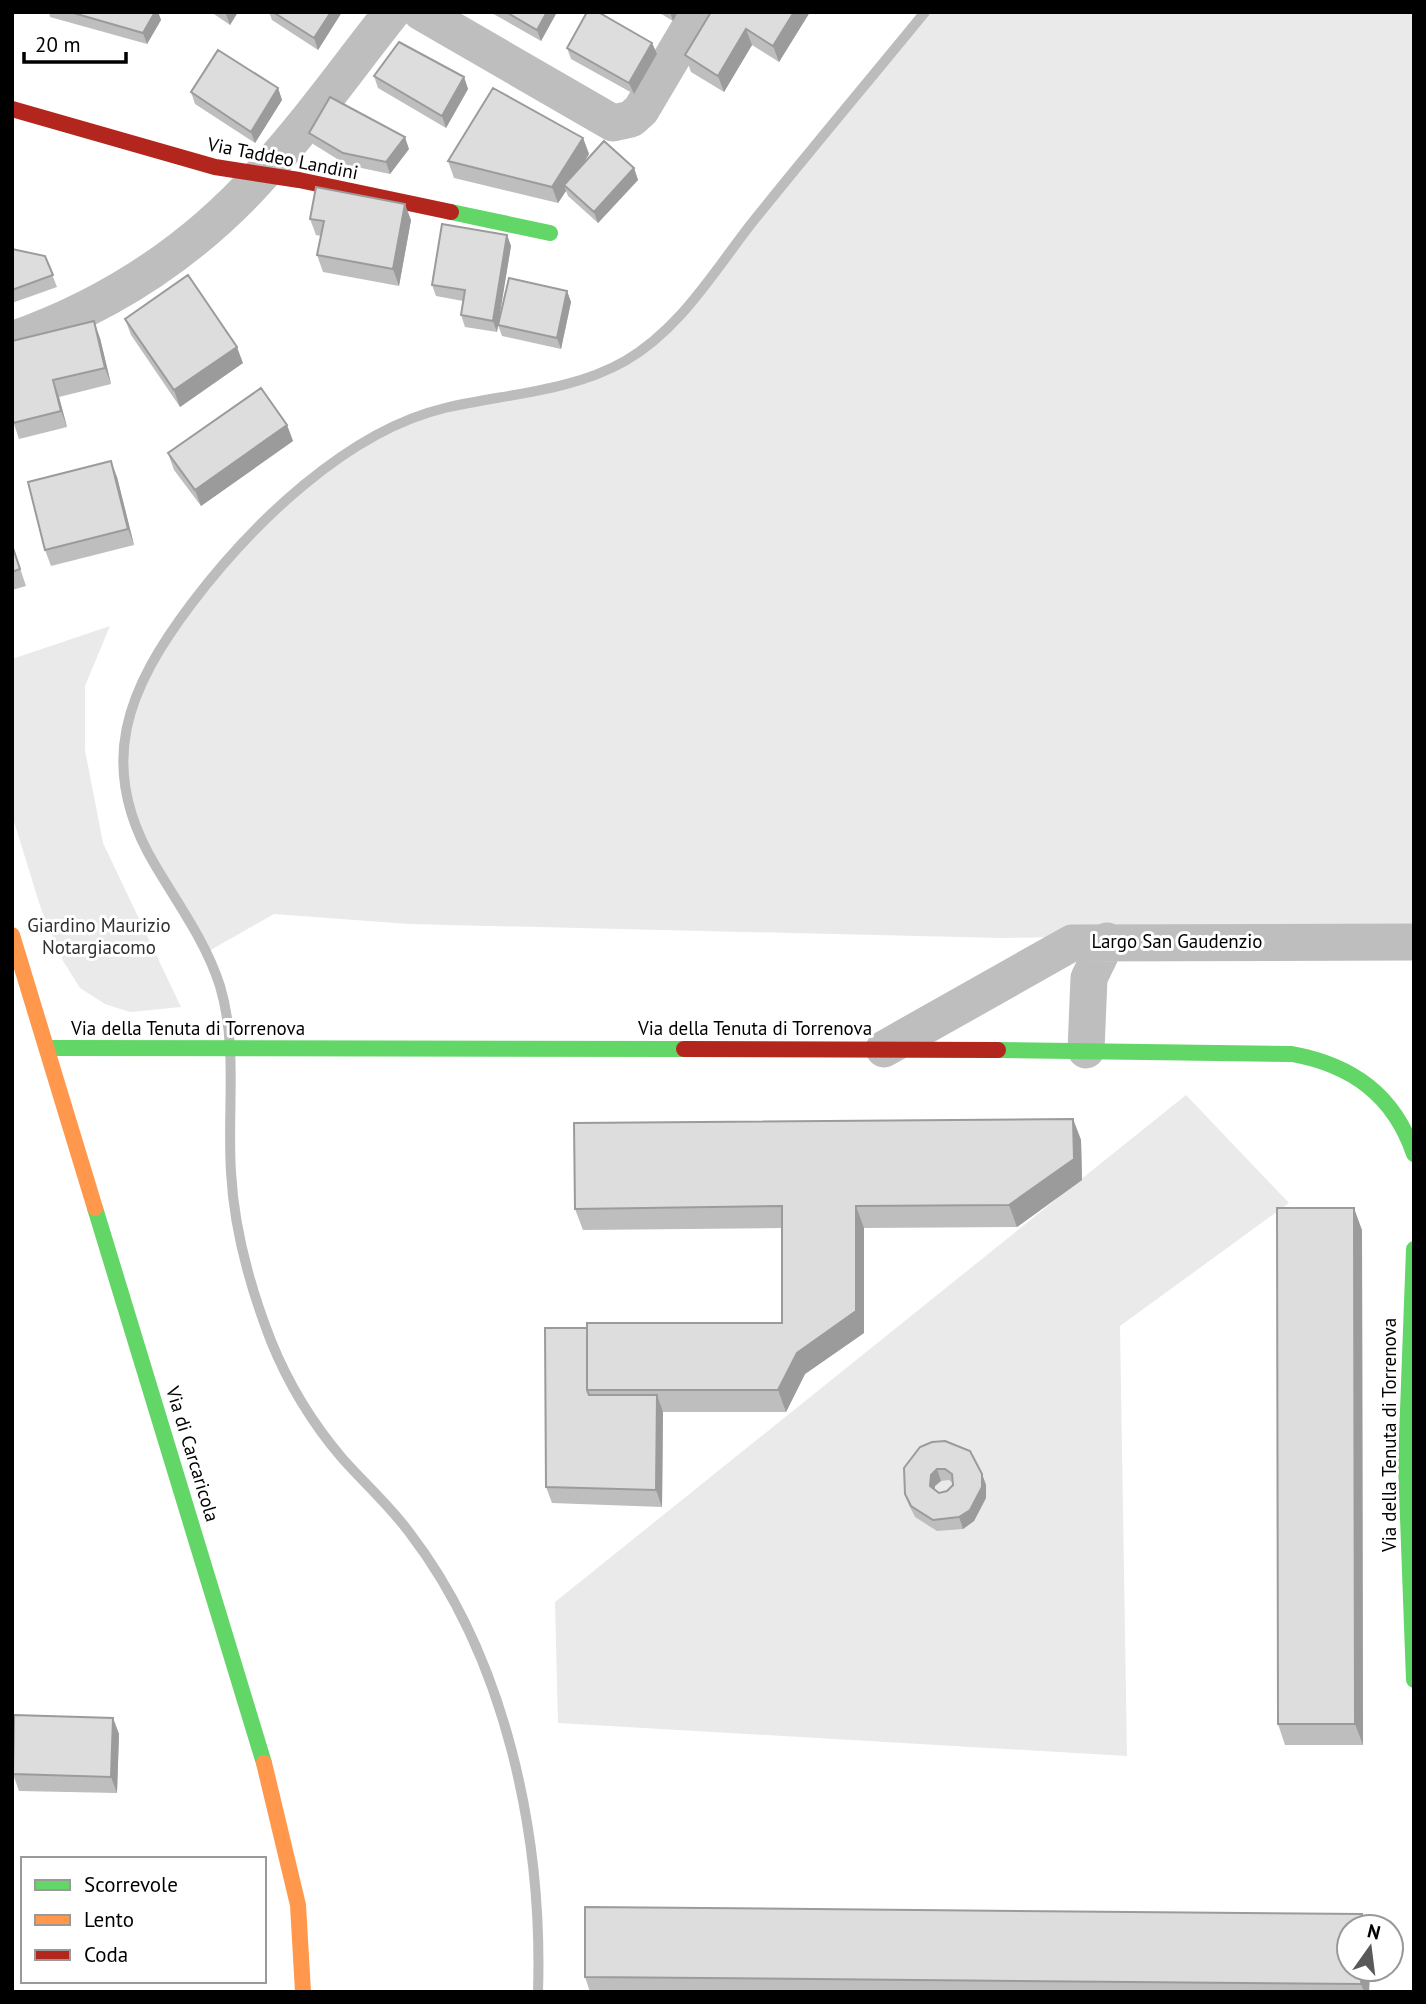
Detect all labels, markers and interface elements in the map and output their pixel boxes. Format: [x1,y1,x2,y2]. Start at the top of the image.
scale bar [24,21,126,65]
text: 20 m [35,31,81,58]
street label: Via Taddeo Landini [205,131,360,184]
park label: Giardino Maurizio Notargiacomo [27,913,171,959]
street label: Largo San Gaudenzio [1091,929,1263,953]
street label: Via della Tenuta di Torrenova [70,1016,305,1040]
street label: Via della Tenuta di Torrenova [637,1016,872,1040]
street label: Via della Tenuta di Torrenova [1377,1318,1401,1553]
street label: Via di Carcaricola [161,1383,225,1524]
legend [21,1857,266,1983]
text: Scorrevole [84,1871,178,1898]
text: Lento [84,1906,134,1933]
north arrow [1335,1913,1405,1983]
text: N [1365,1918,1383,1945]
text: Coda [84,1941,128,1968]

